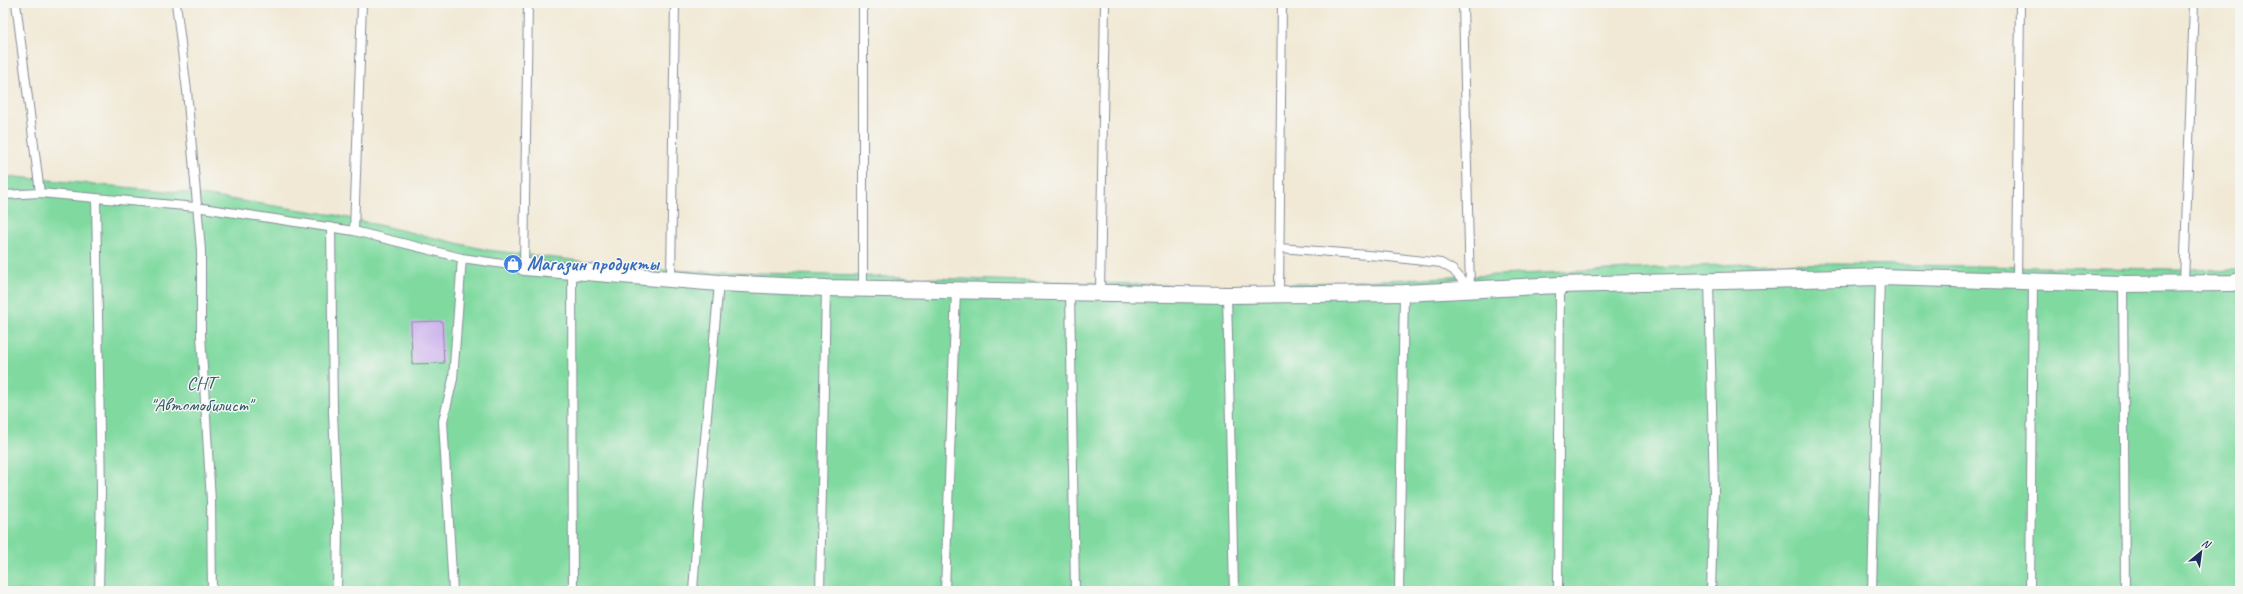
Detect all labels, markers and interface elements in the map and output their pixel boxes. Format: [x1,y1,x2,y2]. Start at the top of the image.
place label: Магазин продукты [527,252,660,276]
shop icon: Магазин продукты [502,253,524,275]
park label: СНТ "Автомобилист" [150,371,255,417]
north arrow [2181,532,2221,572]
text: N [2199,535,2214,552]

